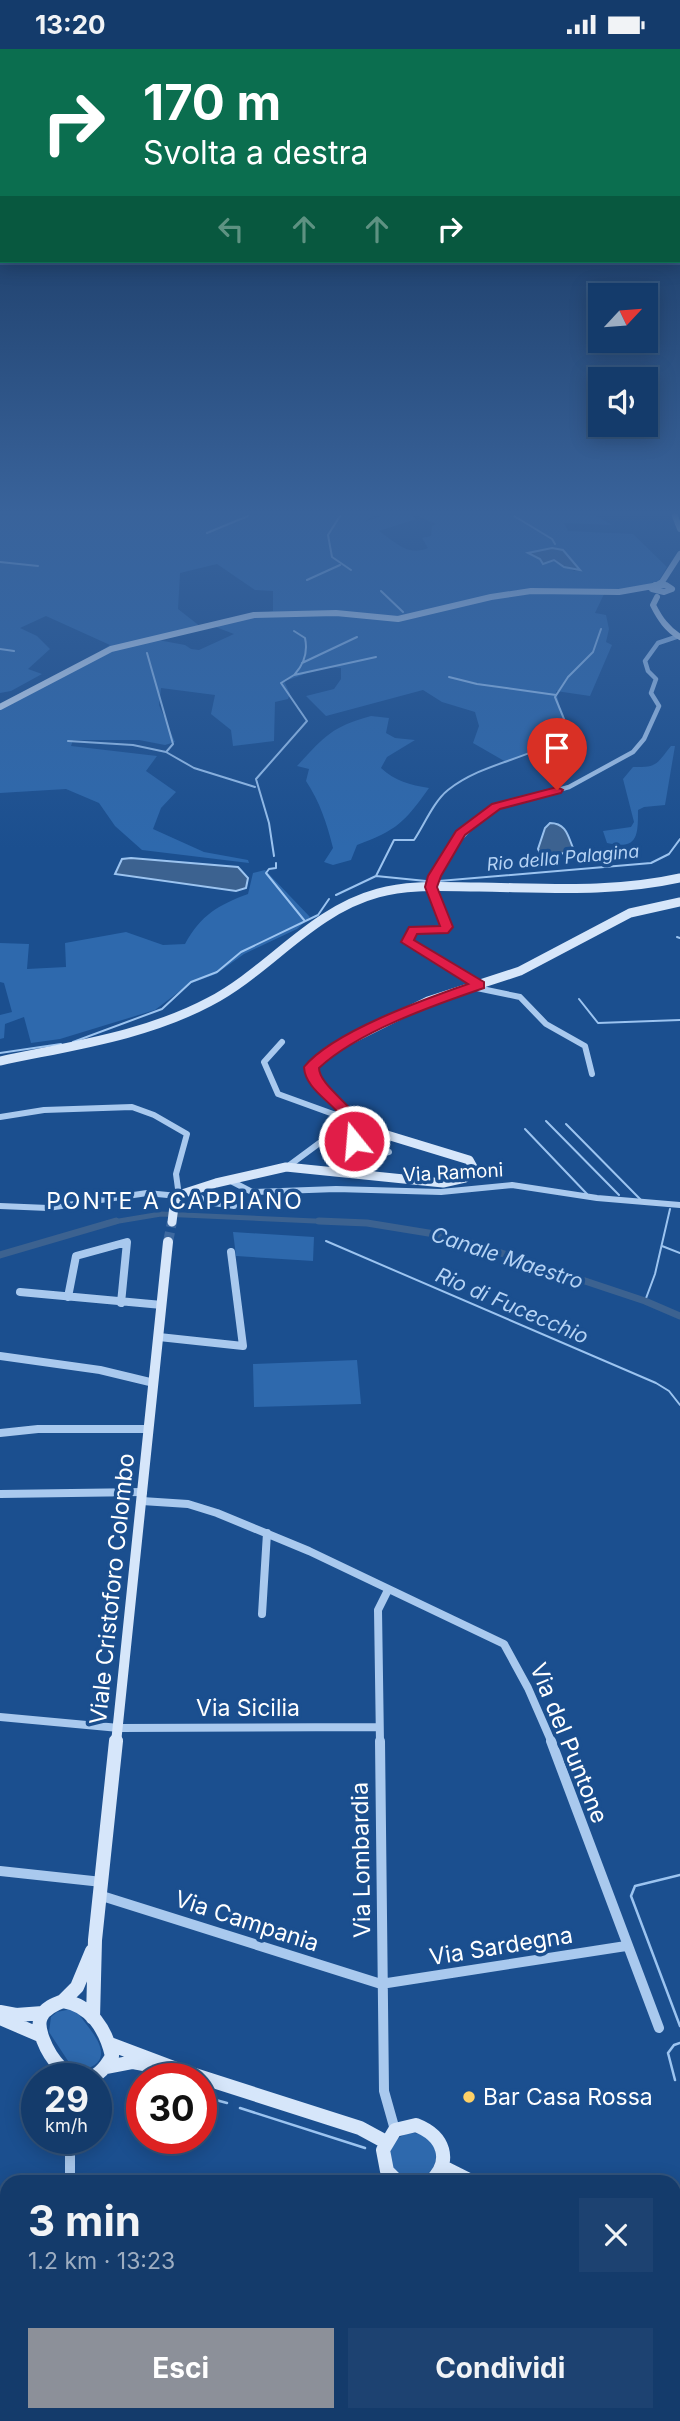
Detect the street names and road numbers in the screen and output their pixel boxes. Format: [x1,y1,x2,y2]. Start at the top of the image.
street label: Via Ramoni [402,1158,504,1187]
street label: Viale Cristoforo Colombo [84,1452,140,1726]
street label: Via del Puntone [524,1659,614,1827]
street label: Via Sicilia [196,1694,300,1722]
street label: Via Lombardia [346,1782,376,1938]
street label: Via Campania [171,1885,323,1957]
street label: Via Sardegna [427,1921,575,1971]

